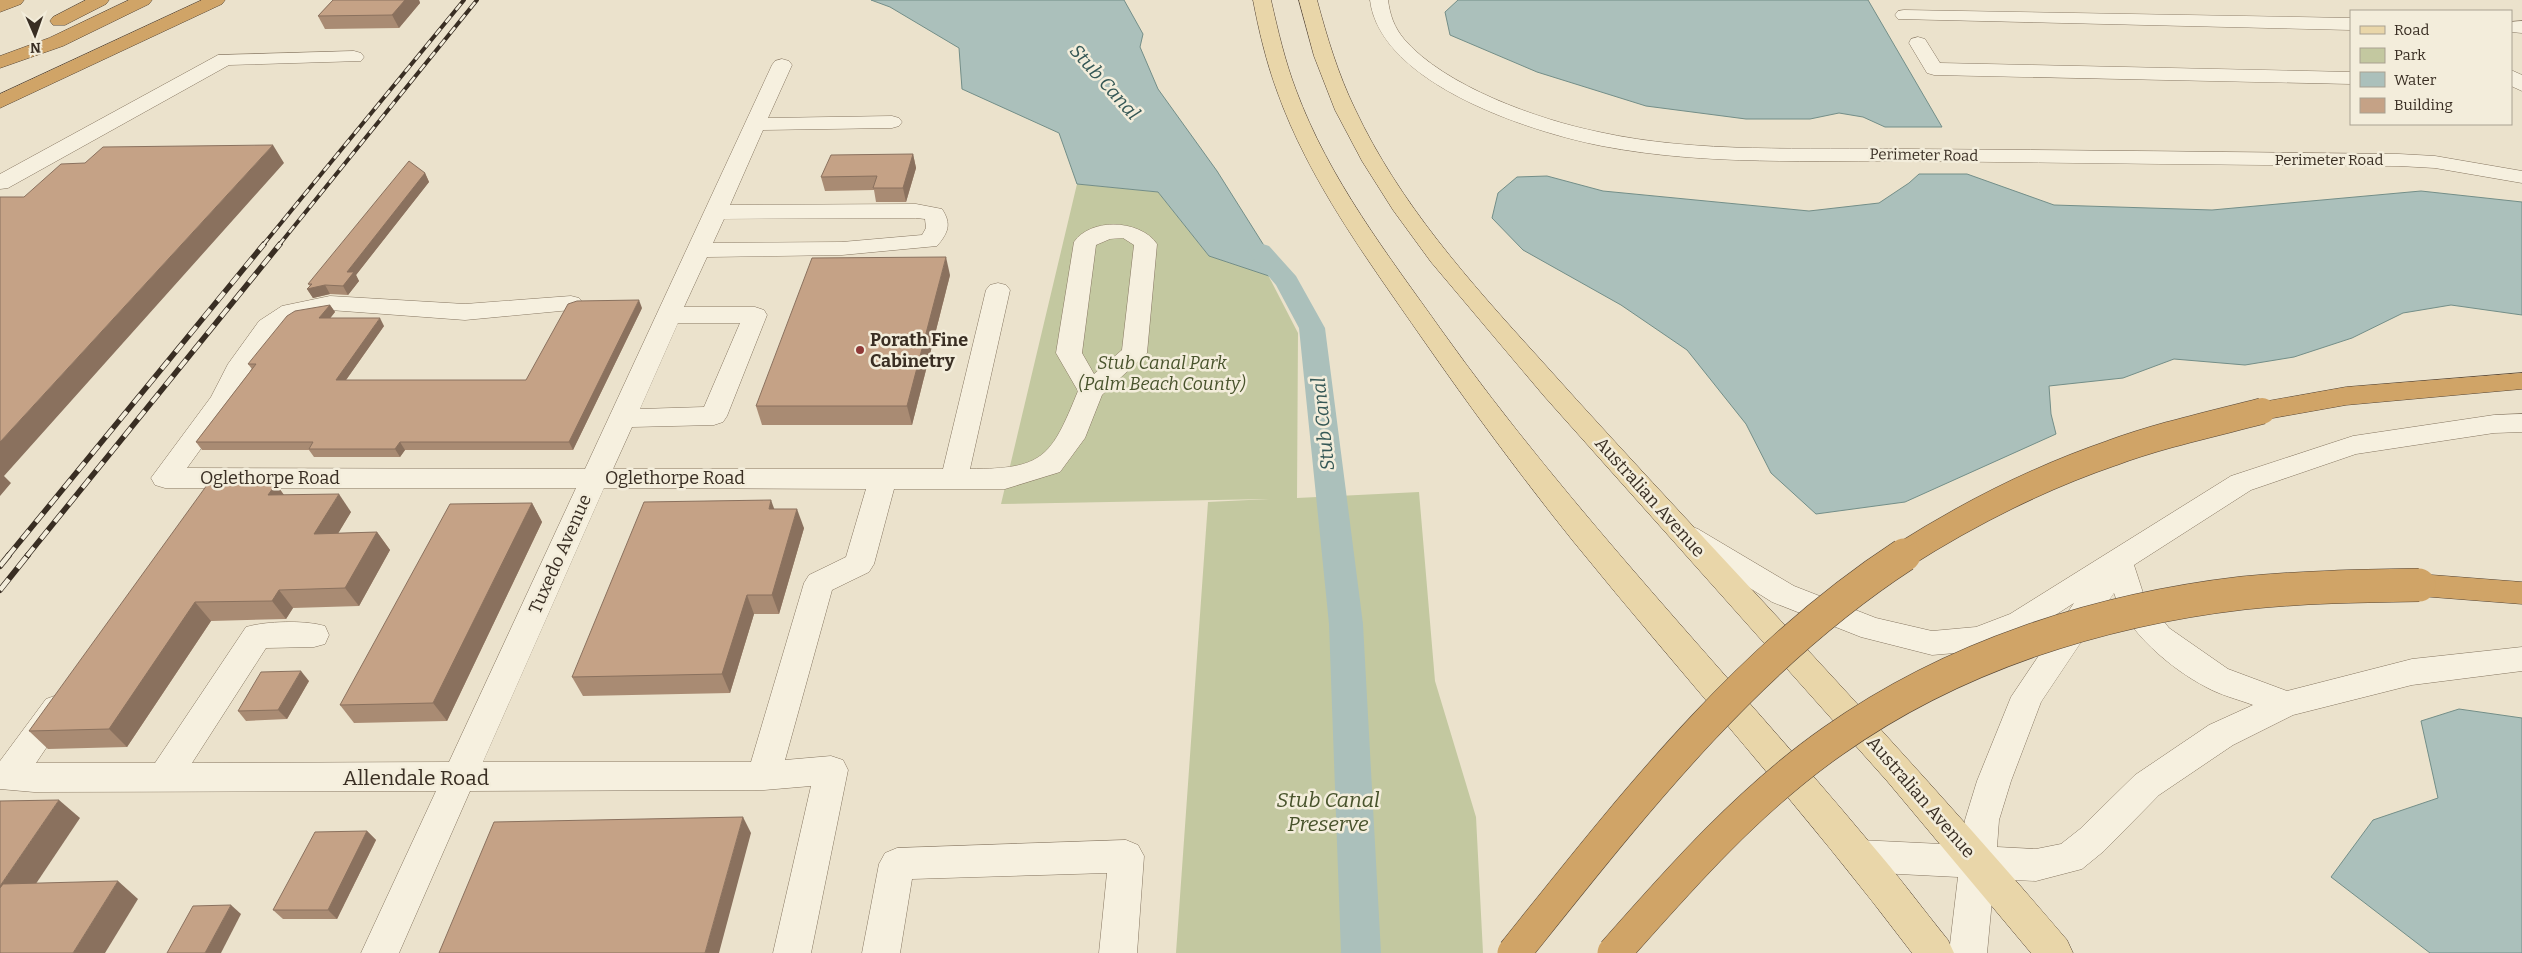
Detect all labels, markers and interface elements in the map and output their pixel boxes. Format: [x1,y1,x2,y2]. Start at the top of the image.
north arrow [10,10,60,60]
legend [2350,10,2512,125]
text: Road [2394,21,2429,39]
text: N [30,39,41,56]
water label: Stub Canal [1065,40,1145,124]
text: Park [2394,46,2426,64]
text: Water [2394,71,2437,89]
text: Building [2394,96,2453,114]
street label: Perimeter Road [1870,145,1979,165]
street label: Perimeter Road [2275,151,2383,169]
place label: Porath Fine Cabinetry [870,329,968,372]
marker: Porath Fine Cabinetry [854,344,866,356]
park label: Stub Canal Park (Palm Beach County) [1079,352,1246,395]
water label: Stub Canal [1307,376,1339,472]
street label: Australian Avenue [1590,432,1710,562]
street label: Oglethorpe Road [200,467,340,489]
street label: Oglethorpe Road [605,467,745,489]
street label: Tuxedo Avenue [524,491,596,617]
street label: Australian Avenue [1862,732,1980,862]
street label: Allendale Road [343,765,489,791]
park label: Stub Canal Preserve [1276,787,1380,837]

